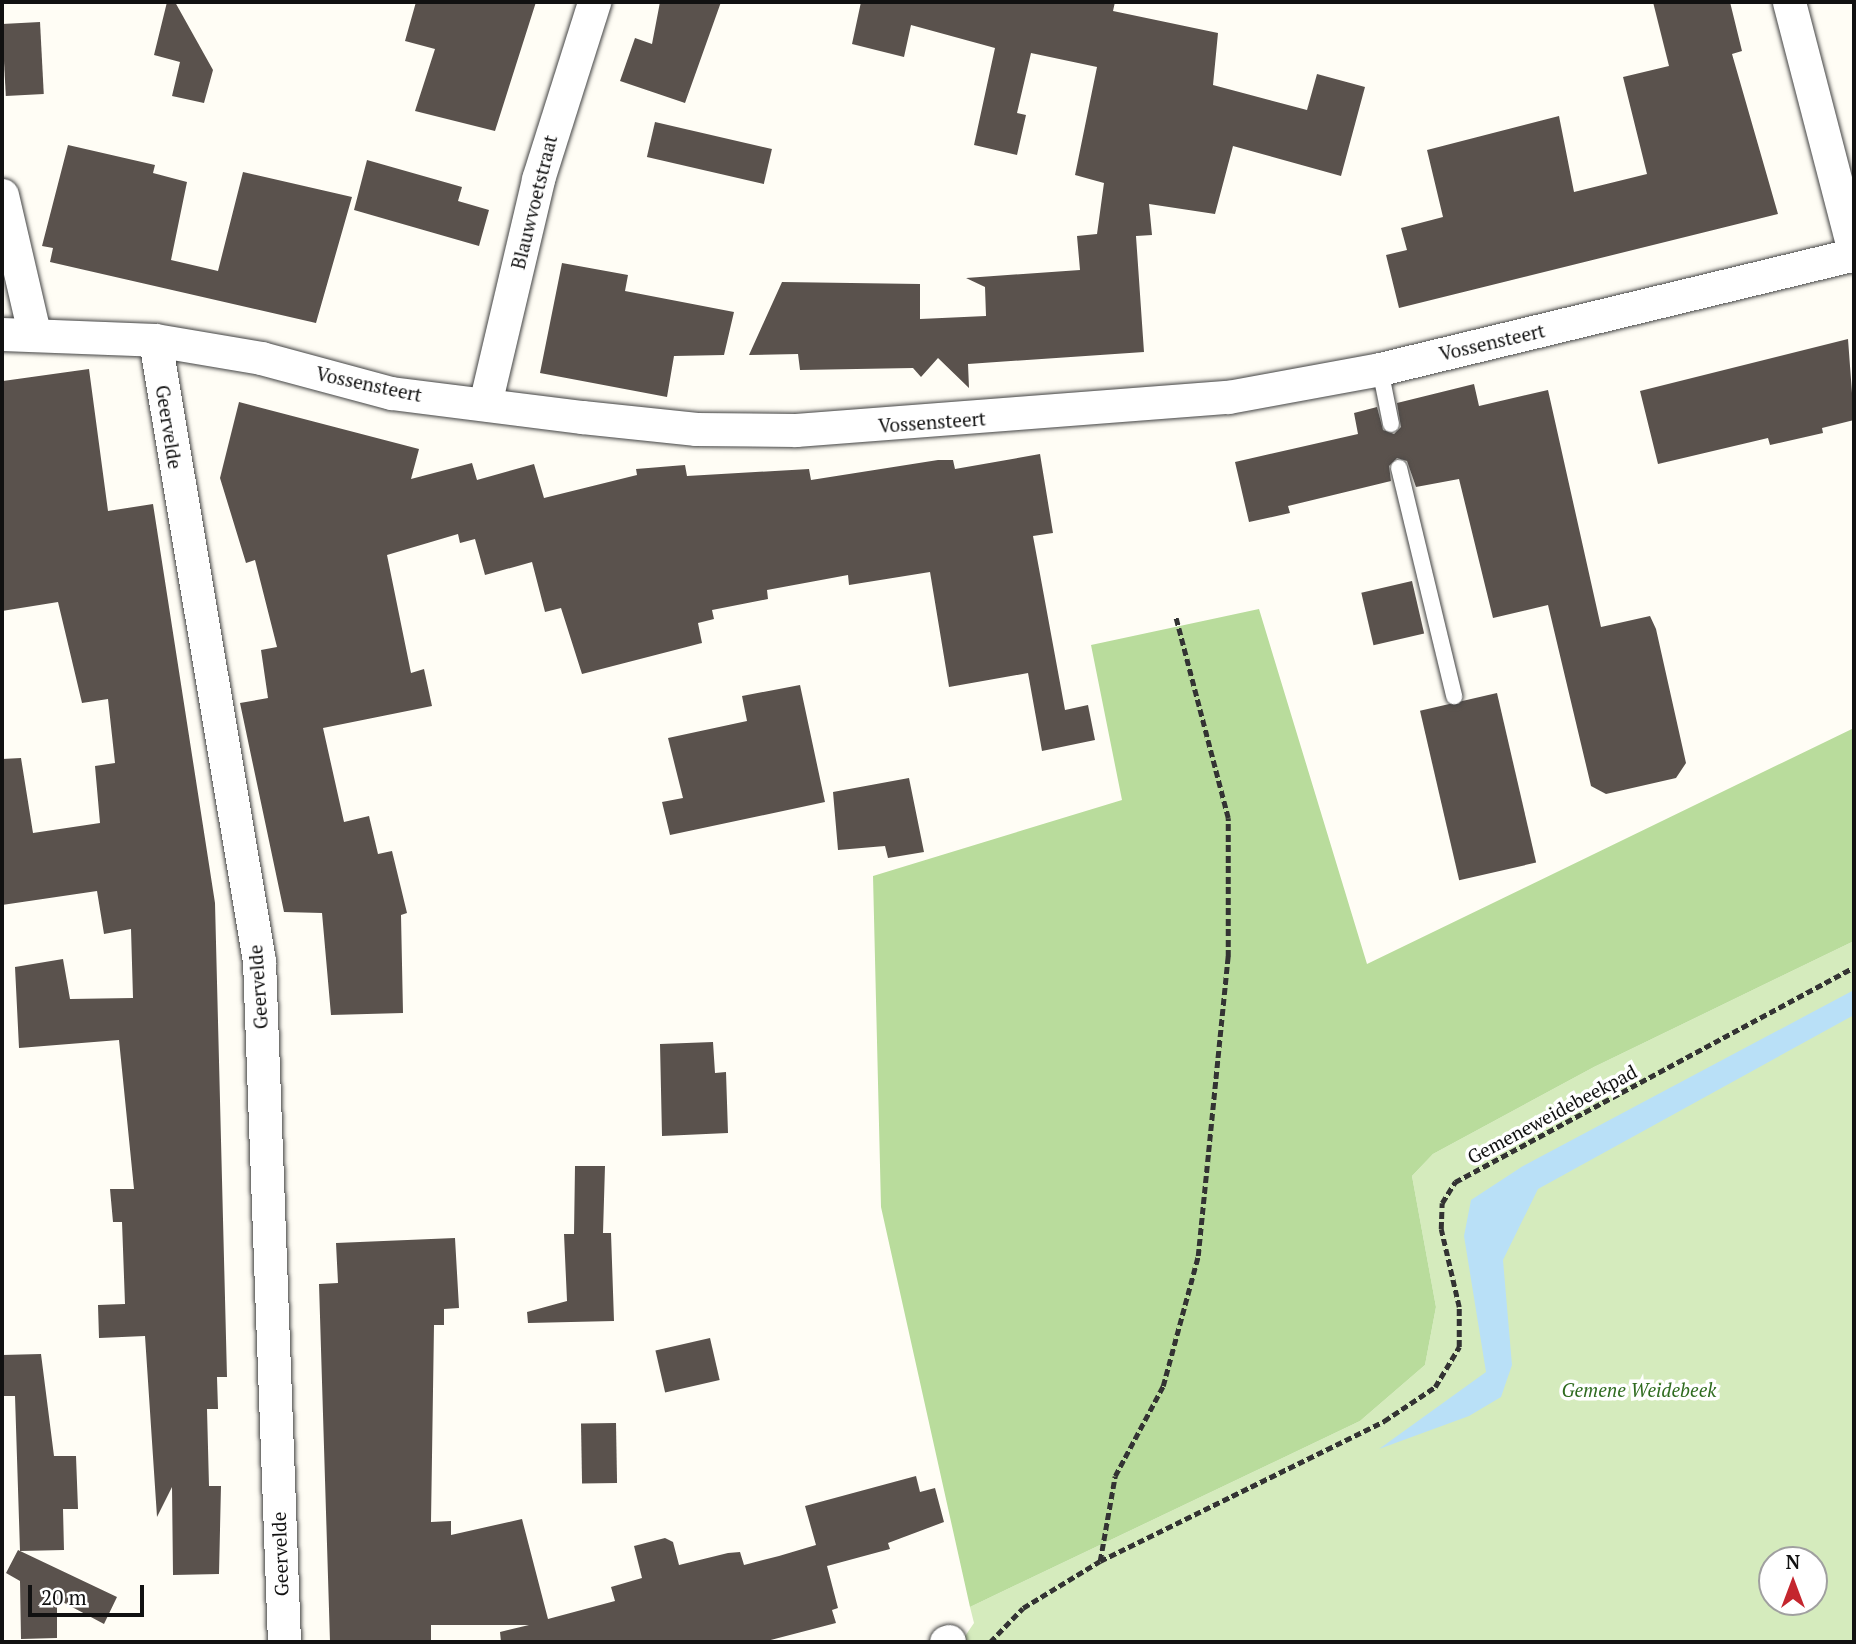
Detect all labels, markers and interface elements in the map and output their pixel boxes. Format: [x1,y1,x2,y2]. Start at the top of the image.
street label: Blauwvoetstraat [506,133,562,271]
street label: Vossensteert [1437,319,1547,365]
street label: Vossensteert [314,362,424,406]
street label: Geervelde [151,383,187,471]
street label: Vossensteert [877,407,987,437]
street label: Geervelde [244,944,272,1030]
street label: Gemeneweidebeekpad [1463,1060,1641,1168]
park label: Gemene Weidebeek [1562,1379,1716,1401]
street label: Geervelde [267,1511,293,1597]
north arrow [1758,1546,1828,1616]
text: N [1786,1549,1800,1574]
scale bar [32,1570,147,1614]
text: 20 m [41,1583,87,1611]

